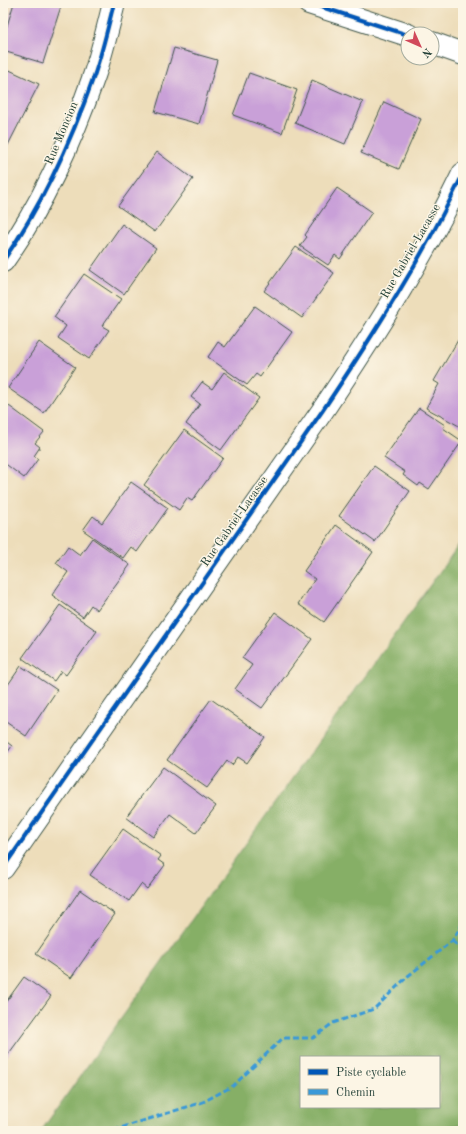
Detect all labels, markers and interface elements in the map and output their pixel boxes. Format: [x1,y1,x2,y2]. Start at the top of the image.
north arrow [400,26,440,66]
text: N [419,45,433,59]
street label: Rue Moncion [43,100,81,167]
street label: Rue Gabriel-Lacasse [379,202,443,301]
street label: Rue Gabriel-Lacasse [199,474,271,569]
legend [300,1056,440,1108]
text: Piste cyclable [336,1067,406,1079]
text: Chemin [336,1087,376,1099]

